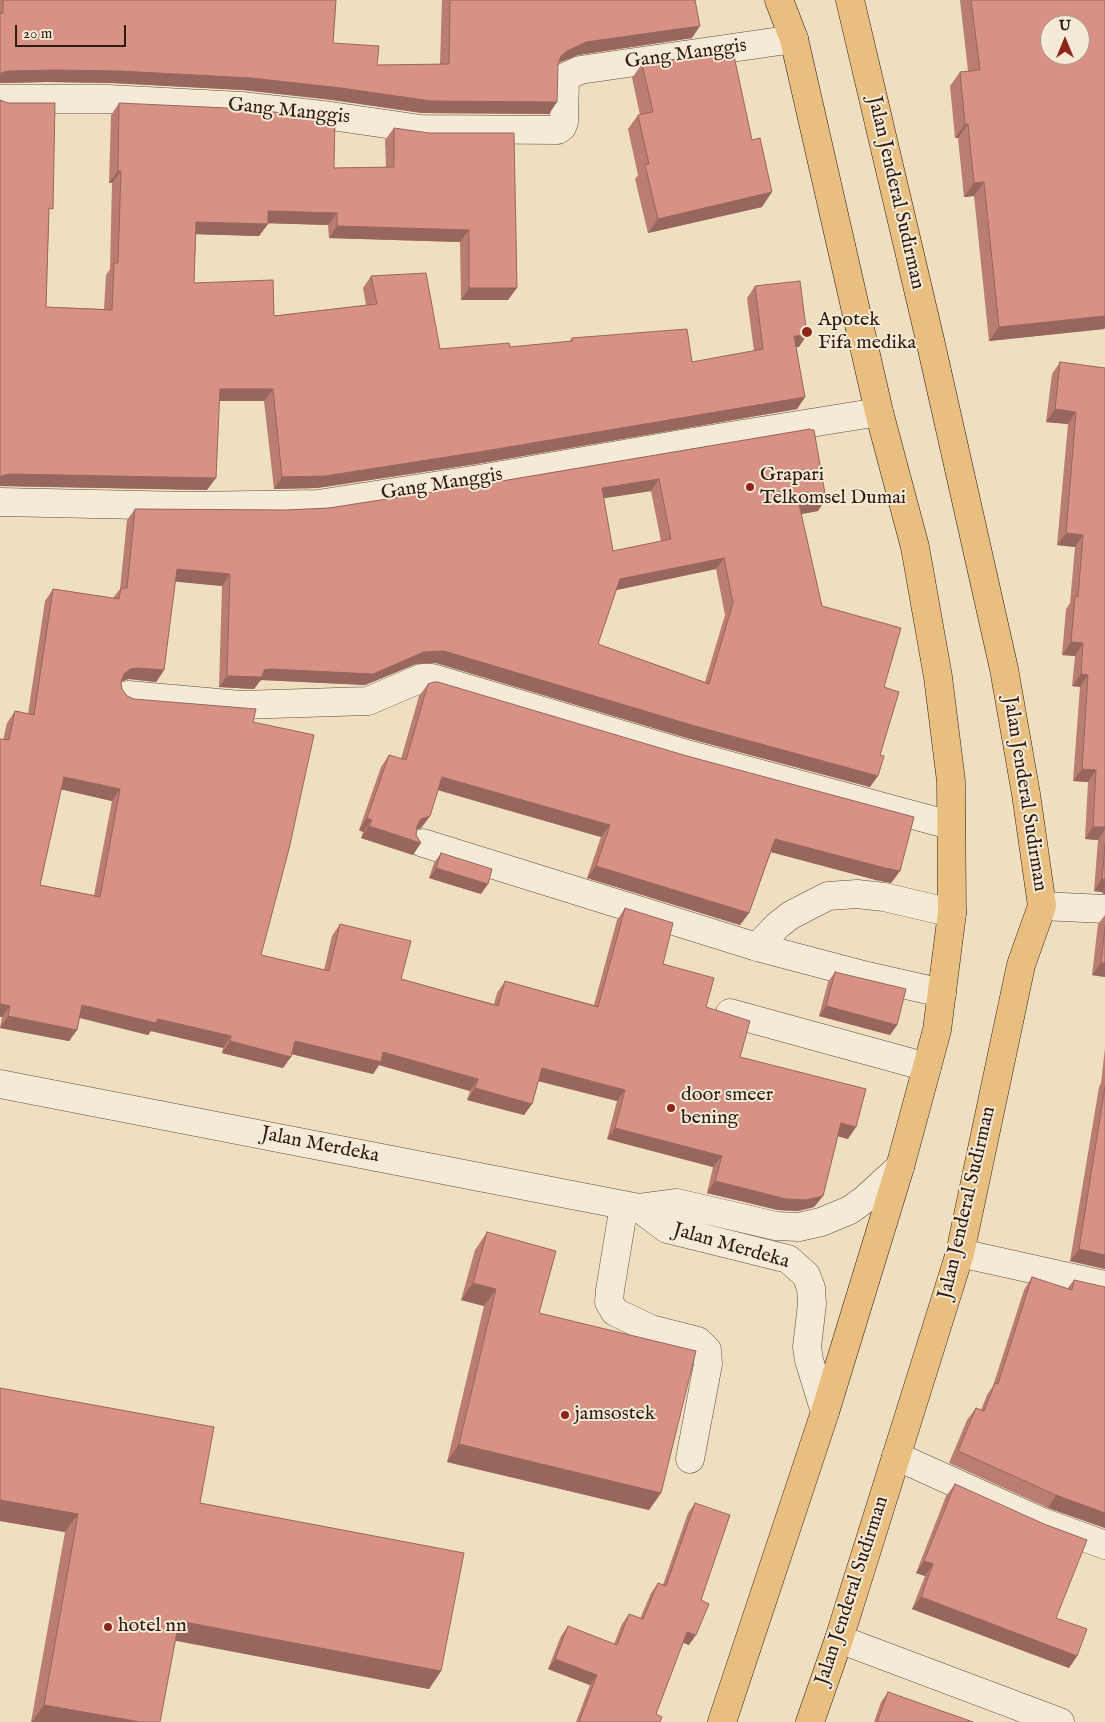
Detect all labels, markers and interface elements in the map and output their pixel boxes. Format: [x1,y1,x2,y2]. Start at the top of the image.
scale bar [18,15,129,47]
north arrow [1040,15,1090,65]
text: U [1059,17,1071,35]
text: 20 m [23,24,52,43]
street label: Gang Manggis [624,35,748,75]
street label: Gang Manggis [227,94,351,130]
street label: Jalan Jenderal Sudirman [861,94,929,292]
place label: Apotek Fifa medika [818,309,916,356]
marker: Apotek Fifa medika [800,325,814,339]
street label: Gang Manggis [380,464,504,506]
place label: Grapari Telkomsel Dumai [760,464,906,511]
marker: Grapari Telkomsel Dumai [744,481,756,493]
street label: Jalan Jenderal Sudirman [997,695,1051,893]
place label: door smeer bening [681,1084,773,1131]
marker: door smeer bening [665,1102,677,1114]
street label: Jalan Jenderal Sudirman [934,1104,1002,1302]
street label: Jalan Merdeka [259,1123,381,1169]
street label: Jalan Merdeka [670,1219,792,1275]
place label: jamsostek [575,1403,655,1427]
marker: jamsostek [559,1409,571,1421]
street label: Jalan Jenderal Sudirman [811,1493,895,1689]
place label: hotel nn [118,1615,187,1639]
marker: hotel nn [102,1621,114,1633]

